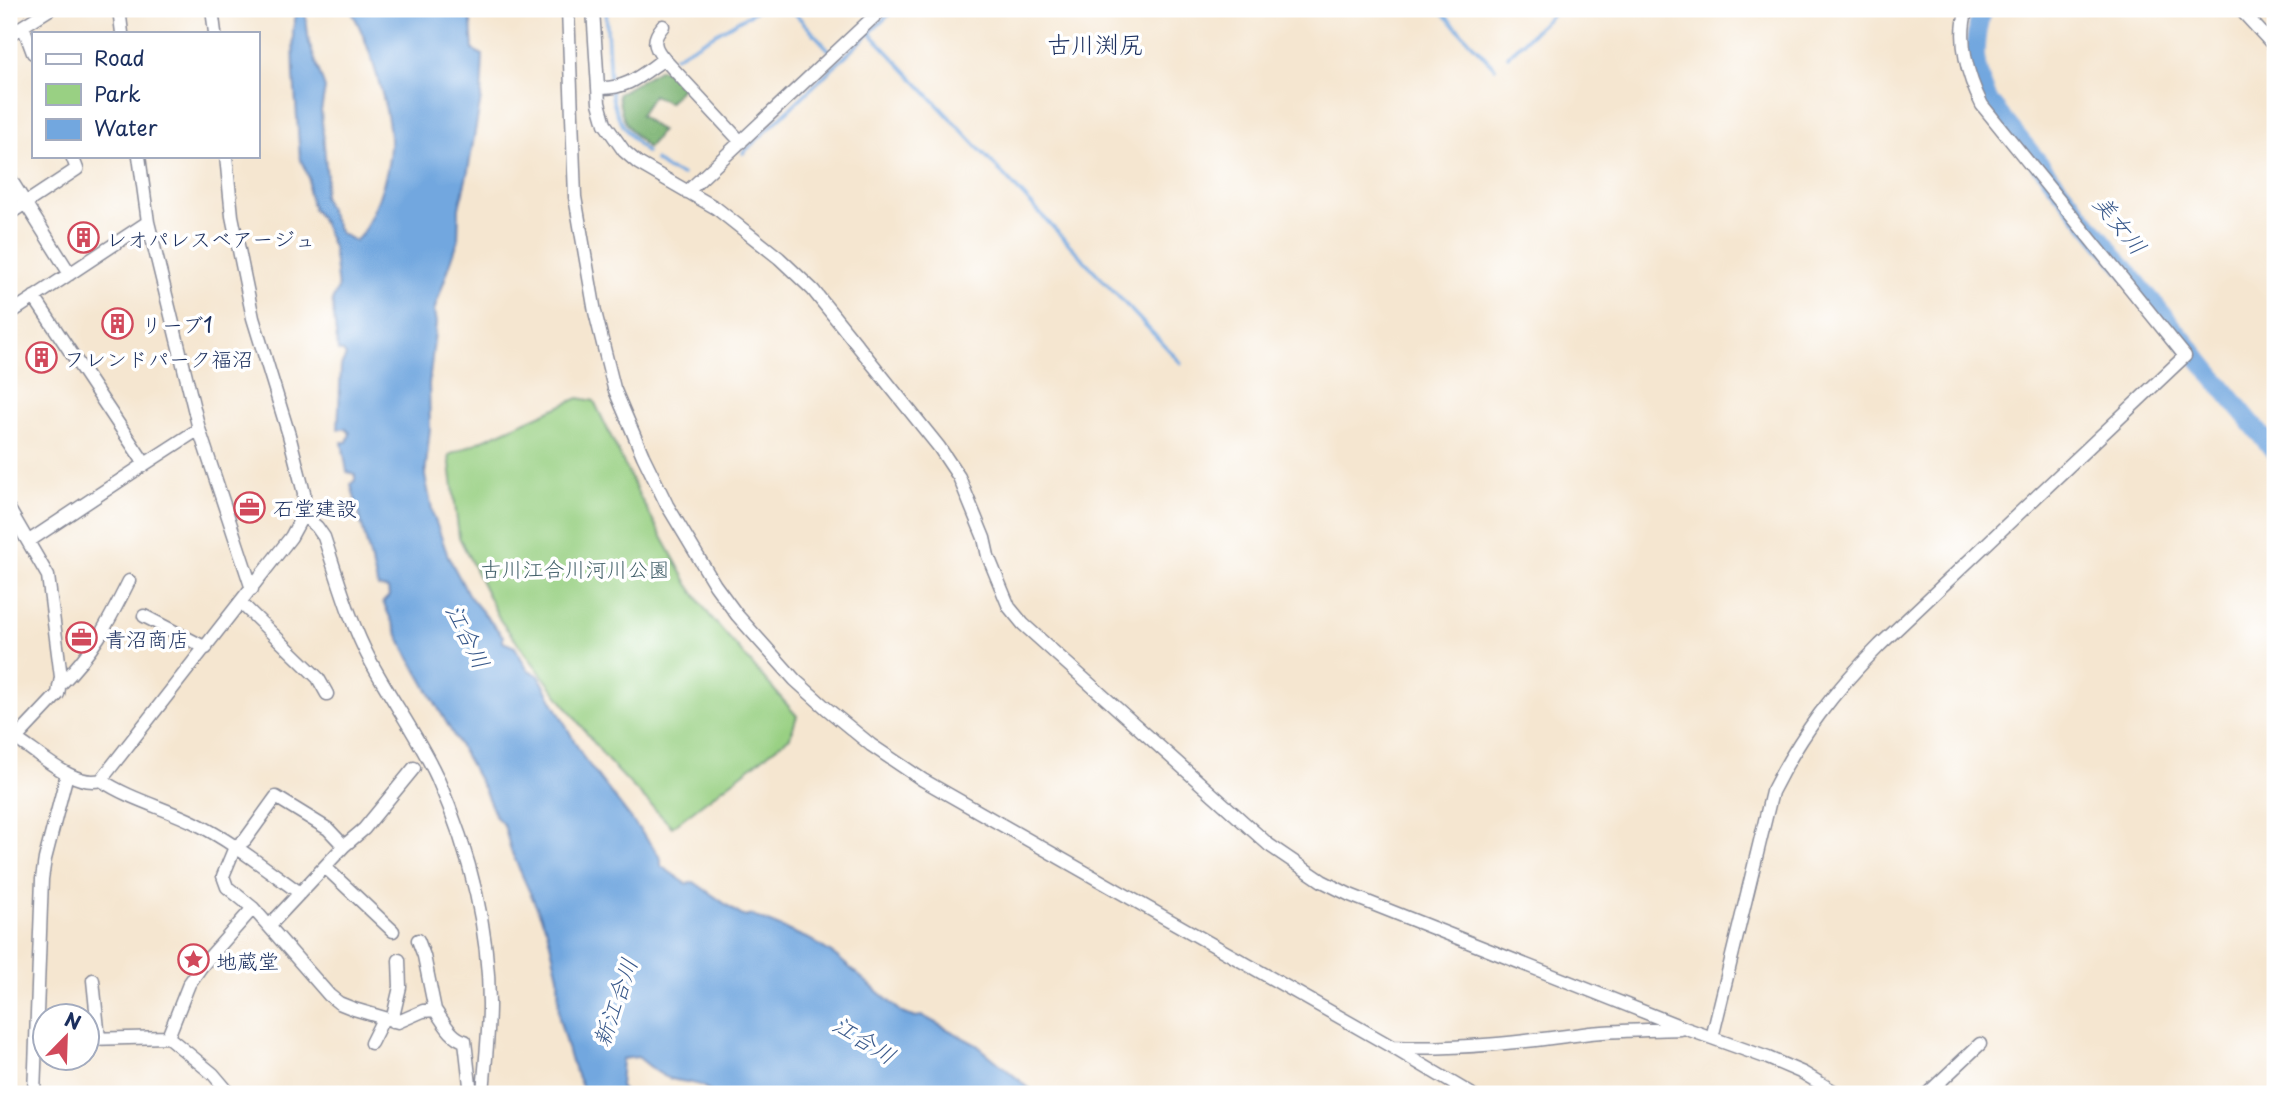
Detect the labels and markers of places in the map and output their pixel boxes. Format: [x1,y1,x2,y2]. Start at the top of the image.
building icon: レオパレスベアージュ [66,221,100,255]
place label: レオパレスベアージュ [106,222,316,254]
building icon: リーブ1 [101,307,135,341]
place label: リーブ1 [141,308,213,340]
building icon: フレンドパーク福沼 [24,341,58,375]
place label: フレンドパーク福沼 [64,342,253,374]
office icon: 石堂建設 [233,490,267,524]
place label: 石堂建設 [273,491,357,523]
office icon: 青沼商店 [65,621,99,655]
place label: 青沼商店 [105,622,189,654]
place icon: 地蔵堂 [176,943,210,977]
place label: 地蔵堂 [216,944,279,976]

